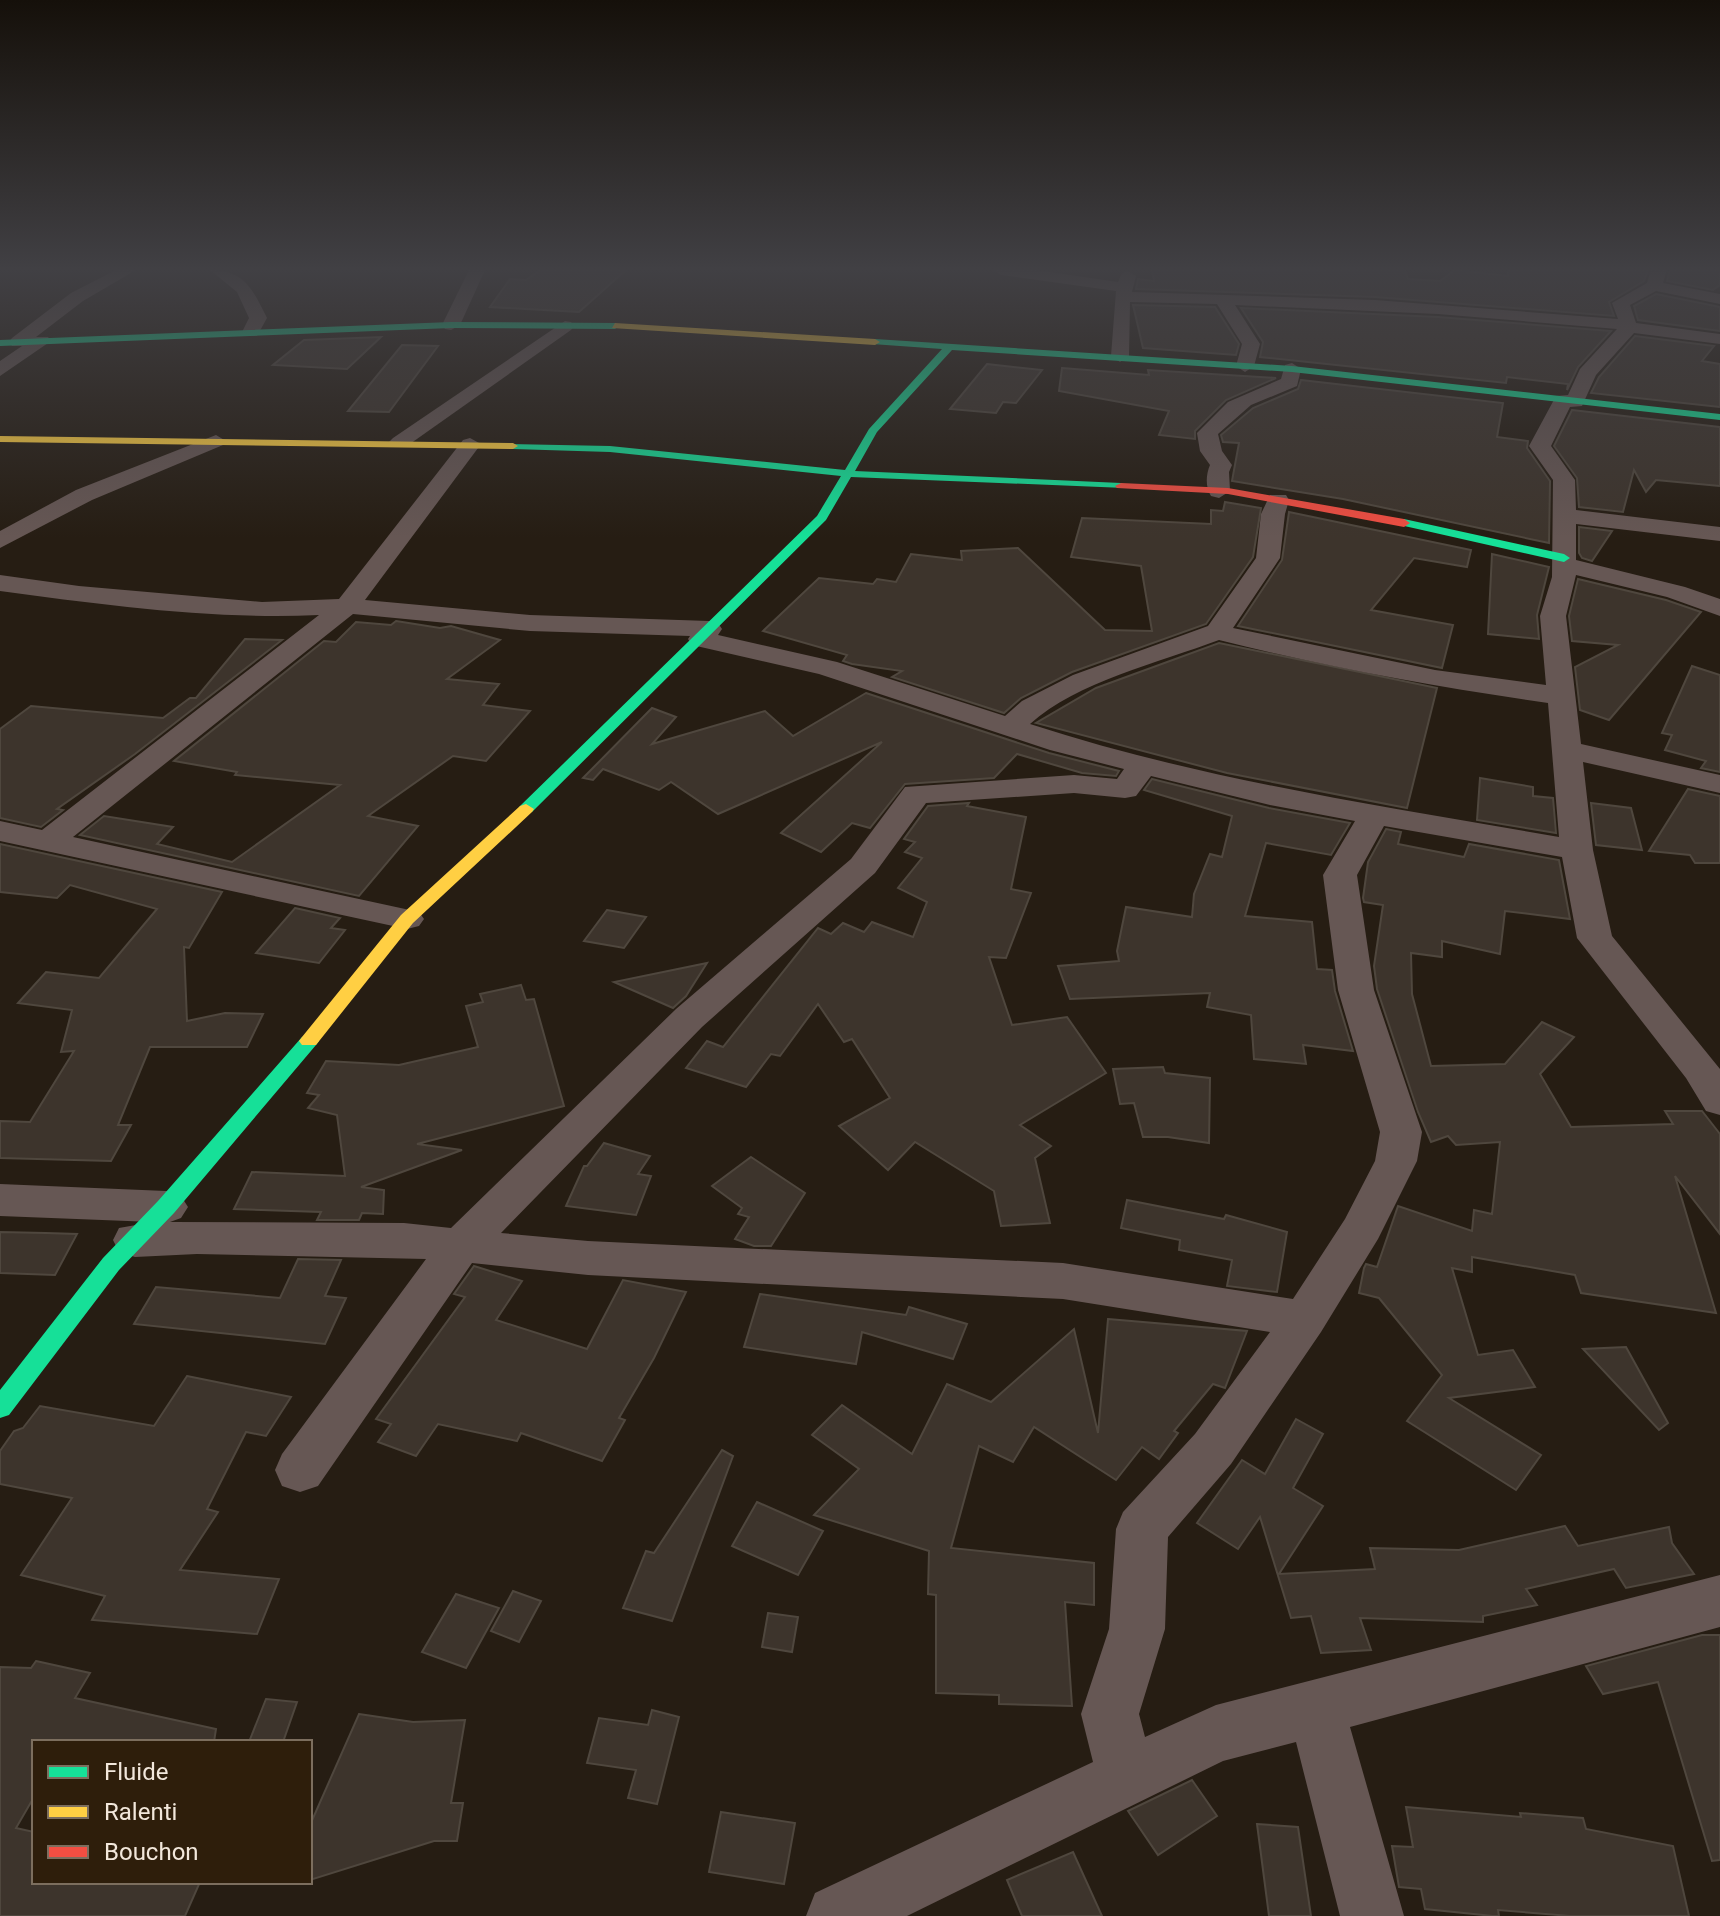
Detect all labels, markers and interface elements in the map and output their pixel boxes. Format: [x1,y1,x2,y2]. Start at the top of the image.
legend [32,1740,312,1884]
text: Fluide [104,1758,168,1786]
text: Ralenti [104,1798,177,1826]
text: Bouchon [104,1838,199,1866]

